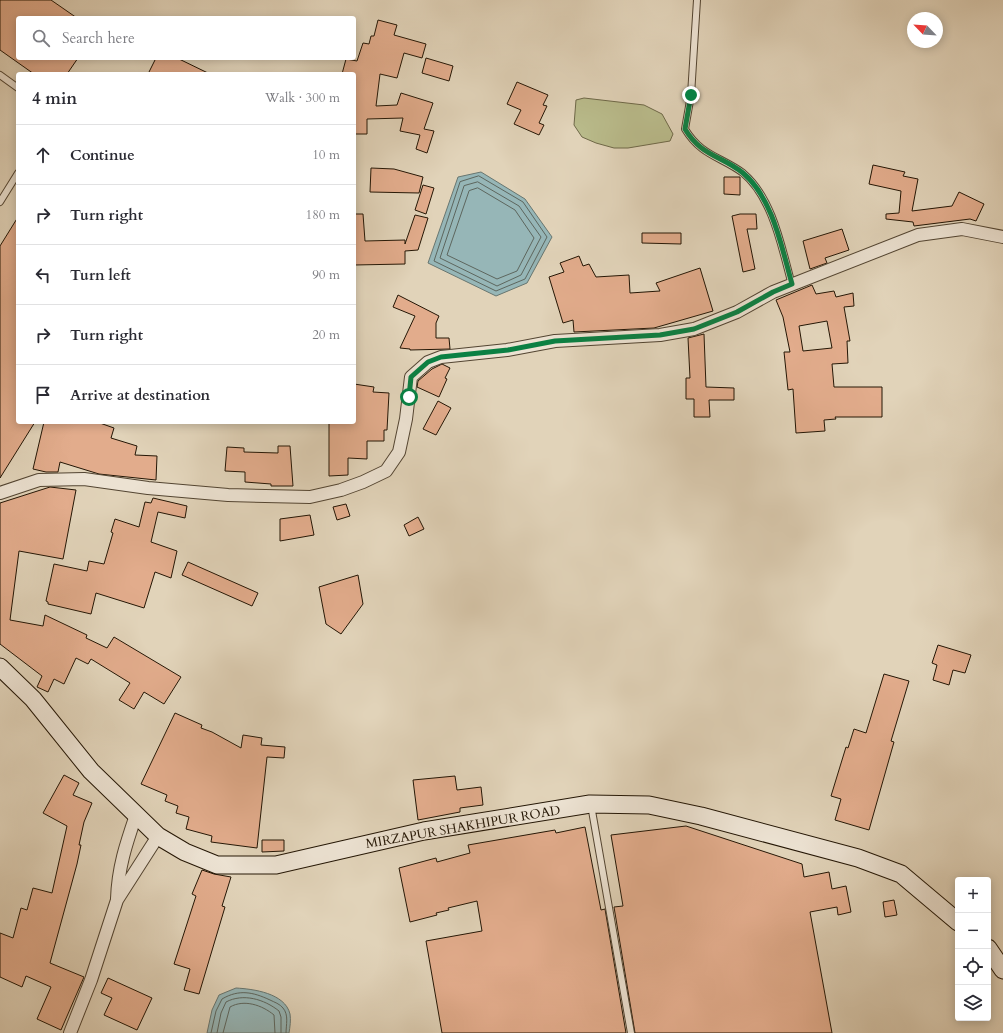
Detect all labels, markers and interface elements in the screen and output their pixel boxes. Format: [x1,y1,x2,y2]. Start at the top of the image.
north arrow [907,12,943,48]
search box [16,16,356,60]
icon: search [30,27,52,49]
text: Search here [62,28,135,48]
route end [682,86,700,104]
text: 4 min [32,87,77,110]
text: Walk · 300 m [265,89,340,107]
icon: ahead [32,144,54,166]
text: Continue [70,145,135,165]
text: 10 m [312,146,340,164]
icon: right [32,204,54,226]
text: Turn right [70,205,143,225]
text: 180 m [306,206,340,224]
icon: left [32,264,54,286]
text: Turn left [70,265,131,285]
text: 90 m [312,266,340,284]
icon: right [32,324,54,346]
text: Turn right [70,325,143,345]
text: 20 m [312,326,340,344]
icon: arrive [32,384,54,406]
text: Arrive at destination [70,385,210,405]
route start [400,388,418,406]
street label: MIRZAPUR SHAKHIPUR ROAD [364,801,562,853]
map controls [955,877,991,1021]
button: + [955,877,991,913]
button: − [955,913,991,949]
button: locate [955,949,991,985]
button: layers [955,985,991,1021]

